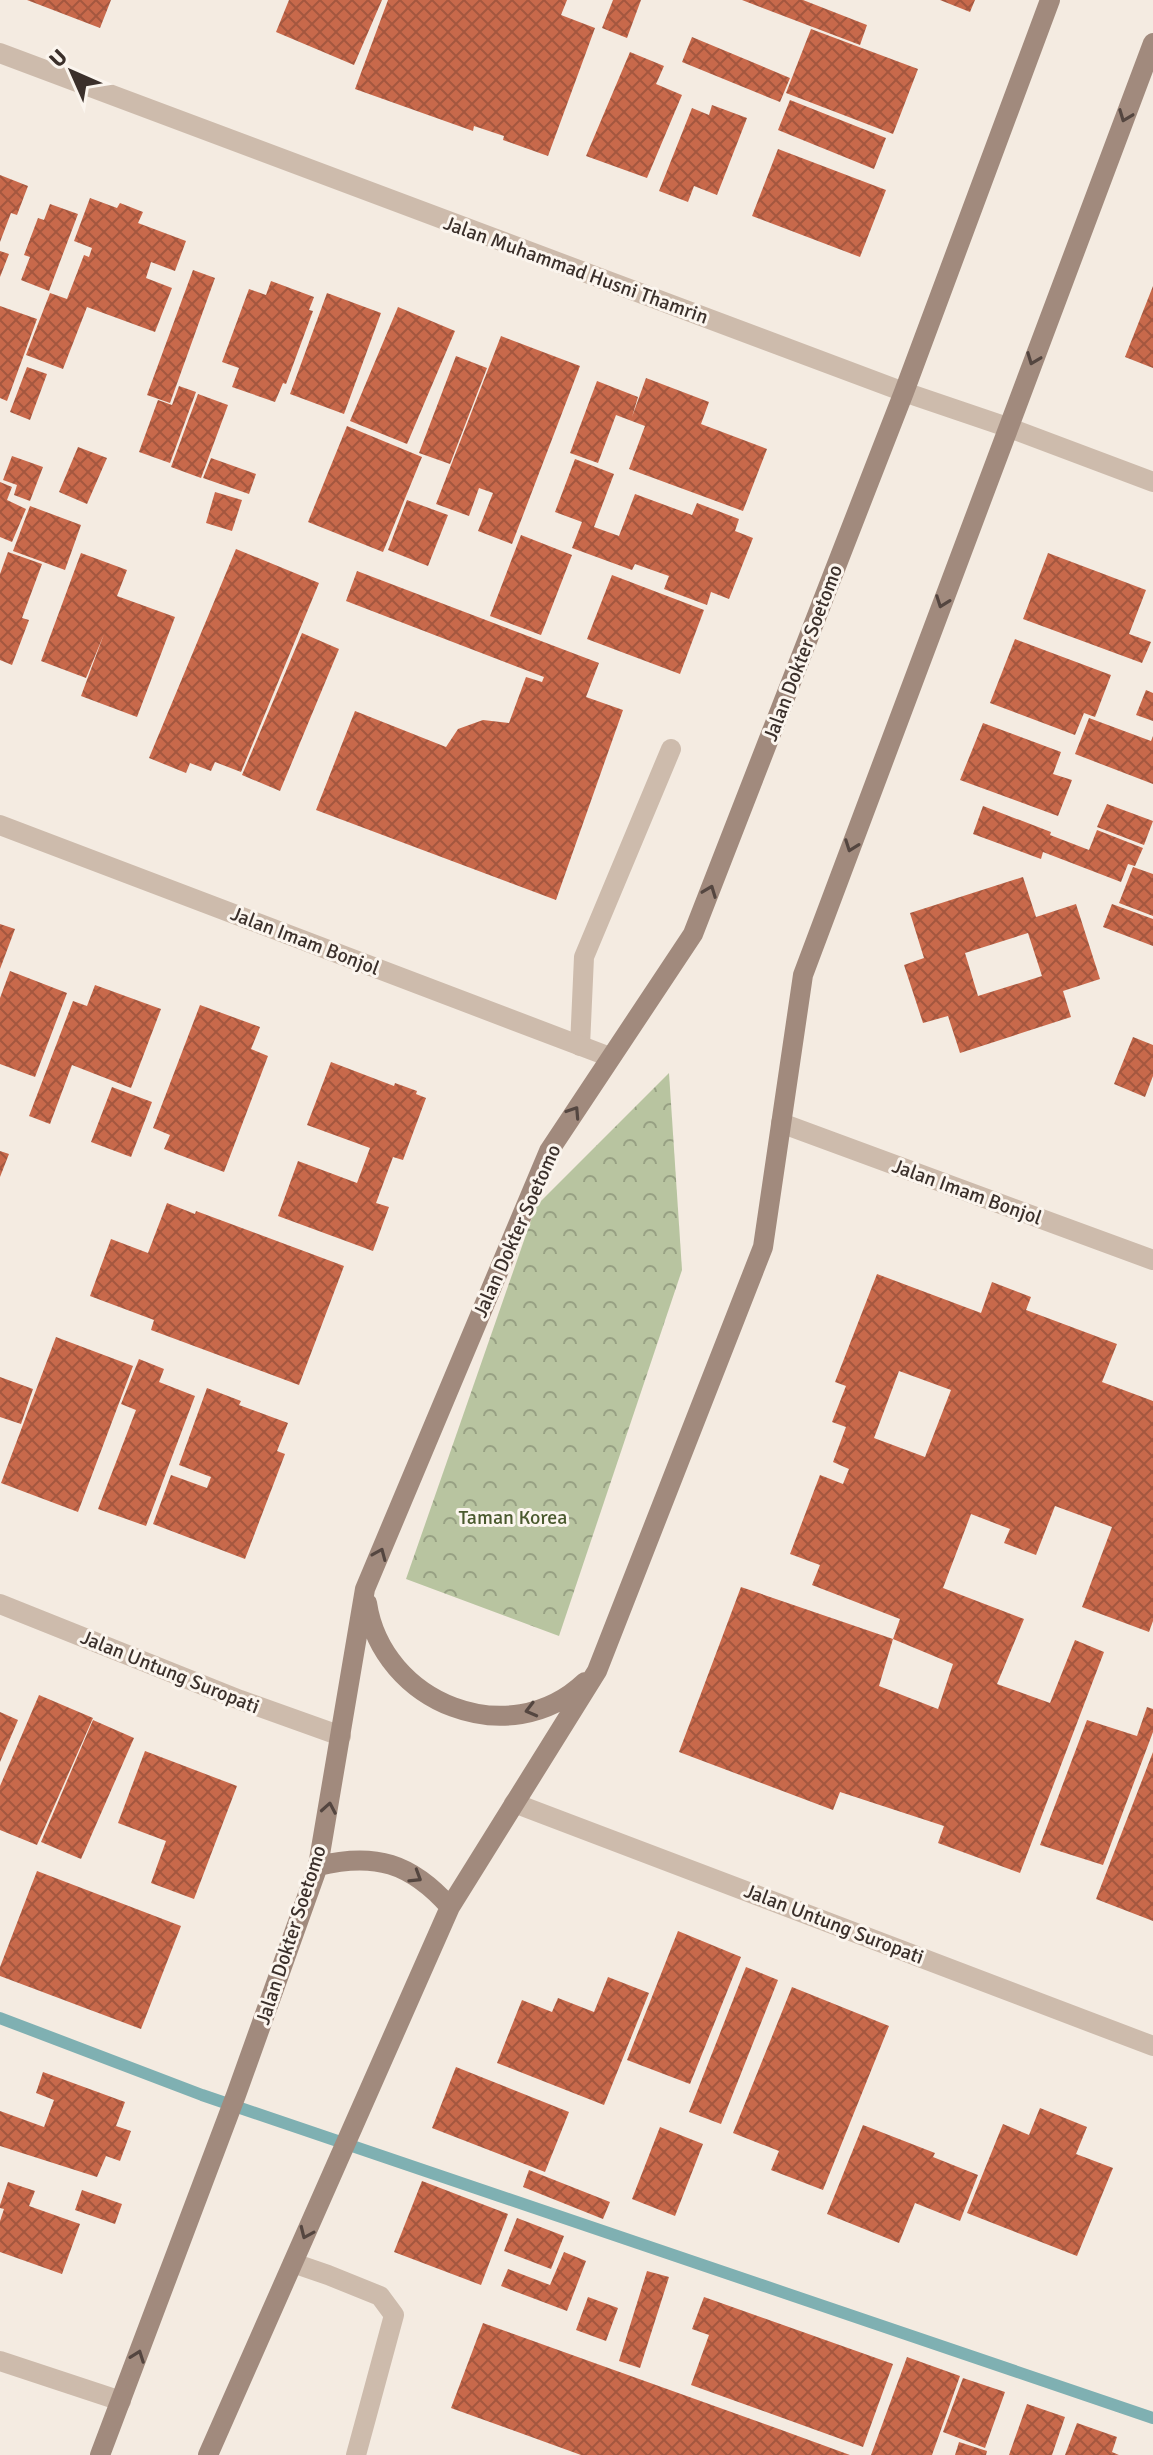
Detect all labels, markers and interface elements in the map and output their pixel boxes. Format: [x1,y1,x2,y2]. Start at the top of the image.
north arrow [32,32,112,112]
text: U [43,43,73,73]
one-way arrow [1119,108,1135,122]
street label: Jalan Muhammad Husni Thamrin [440,210,712,330]
one-way arrow [1026,351,1043,365]
street label: Jalan Dokter Soetomo [758,561,848,745]
one-way arrow [935,595,952,609]
one-way arrow [845,838,861,852]
one-way arrow [700,885,716,899]
street label: Jalan Imam Bonjol [227,901,383,981]
one-way arrow [565,1106,580,1121]
street label: Jalan Dokter Soetomo [468,1140,566,1322]
street label: Jalan Imam Bonjol [889,1153,1045,1231]
park label: Taman Korea [458,1505,568,1530]
one-way arrow [370,1548,386,1563]
street label: Jalan Untung Suropati [77,1625,263,1719]
one-way arrow [524,1701,538,1718]
one-way arrow [319,1802,336,1815]
street label: Jalan Dokter Soetomo [250,1842,332,2028]
one-way arrow [407,1867,422,1882]
street label: Jalan Untung Suropati [741,1878,927,1970]
one-way arrow [299,2225,315,2239]
one-way arrow [128,2350,145,2364]

